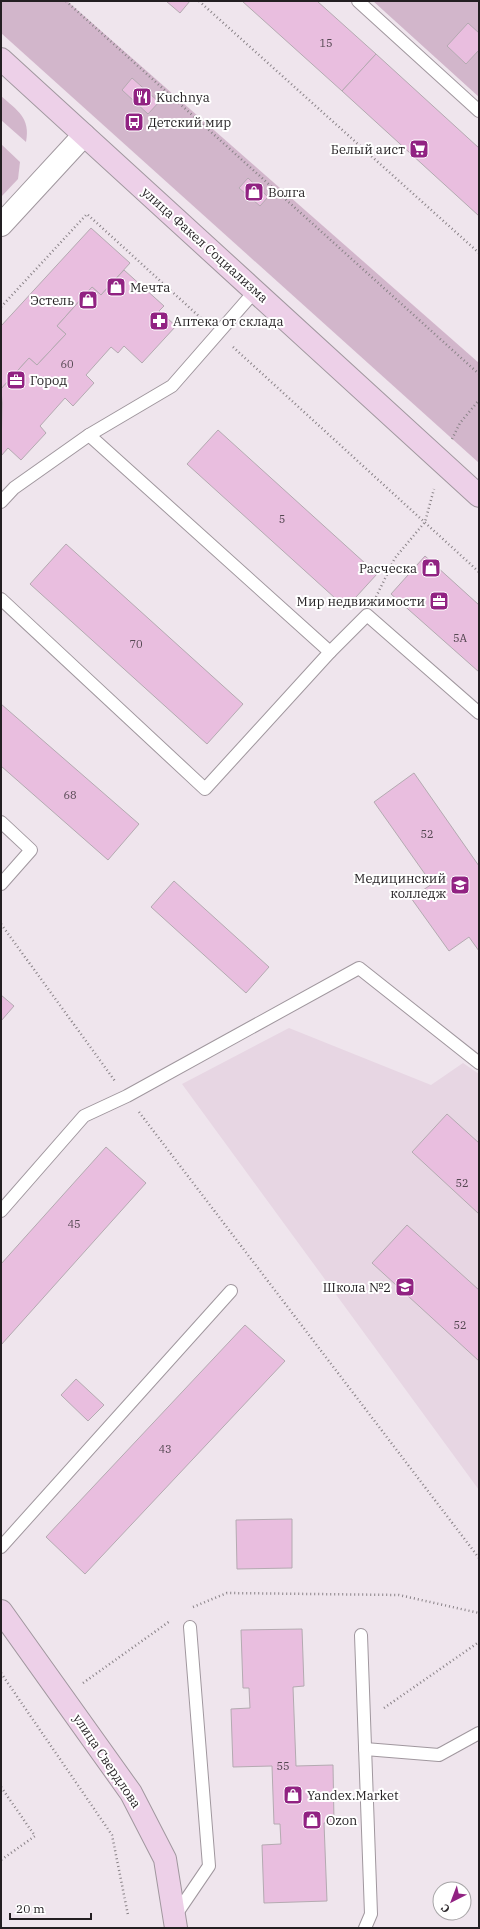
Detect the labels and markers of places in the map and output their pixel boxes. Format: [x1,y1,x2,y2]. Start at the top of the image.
restaurant icon: Kuchnya [131,86,153,108]
place label: Kuchnya [156,89,210,106]
bus stop icon: Детский мир [123,111,145,133]
place label: Детский мир [148,114,231,131]
supermarket icon: Белый аист [408,138,430,160]
place label: Белый аист [331,141,405,158]
shop icon: Волга [243,181,265,203]
place label: Волга [268,184,305,201]
shop icon: Мечта [105,276,127,298]
place label: Мечта [130,279,170,296]
shop icon: Эстель [77,289,99,311]
place label: Эстель [30,292,74,309]
pharmacy icon: Аптека от склада [148,310,170,332]
place label: Аптека от склада [173,313,284,330]
office icon: Город [5,369,27,391]
place label: Город [30,372,67,389]
shop icon: Расческа [420,557,442,579]
place label: Расческа [359,560,417,577]
office icon: Мир недвижимости [428,590,450,612]
place label: Мир недвижимости [297,593,425,610]
place label: Медицинский колледж [354,870,447,902]
school or university icon: Медицинский колледж [449,874,471,896]
school or university icon: Школа №2 [394,1276,416,1298]
place label: Школа №2 [323,1279,391,1296]
shop icon: Yandex.Market [282,1784,304,1806]
place label: Yandex.Market [307,1787,399,1804]
shop icon: Ozon [301,1809,323,1831]
place label: Ozon [326,1812,357,1829]

